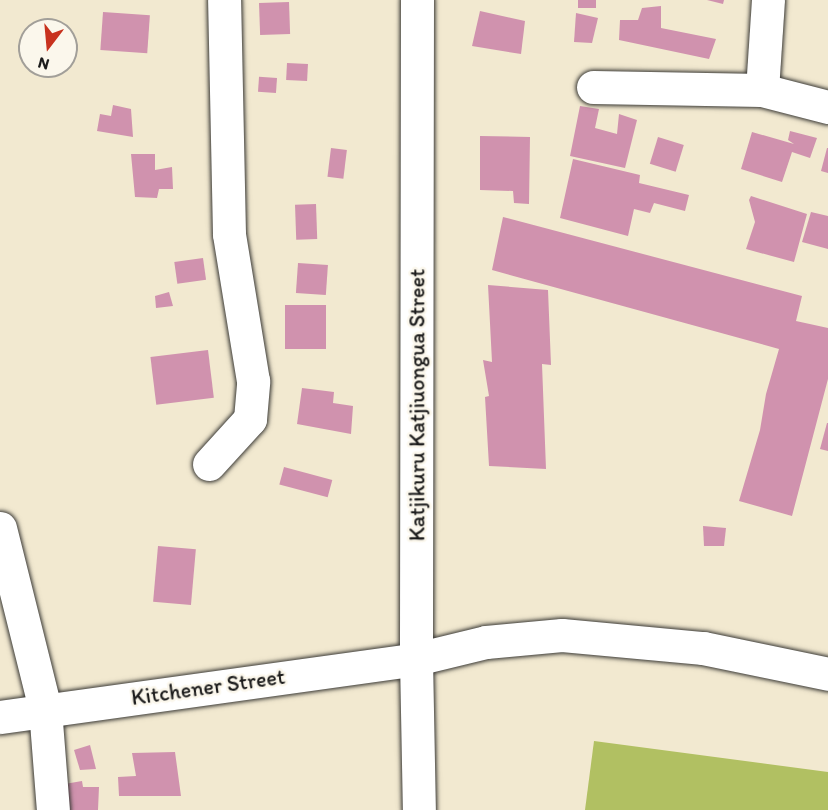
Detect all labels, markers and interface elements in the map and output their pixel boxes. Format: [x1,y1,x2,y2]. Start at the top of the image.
north arrow [18,18,78,78]
text: N [36,53,51,74]
street label: Katjikuru Katjiuongua Street [404,269,430,541]
street label: Kitchener Street [130,663,286,711]

